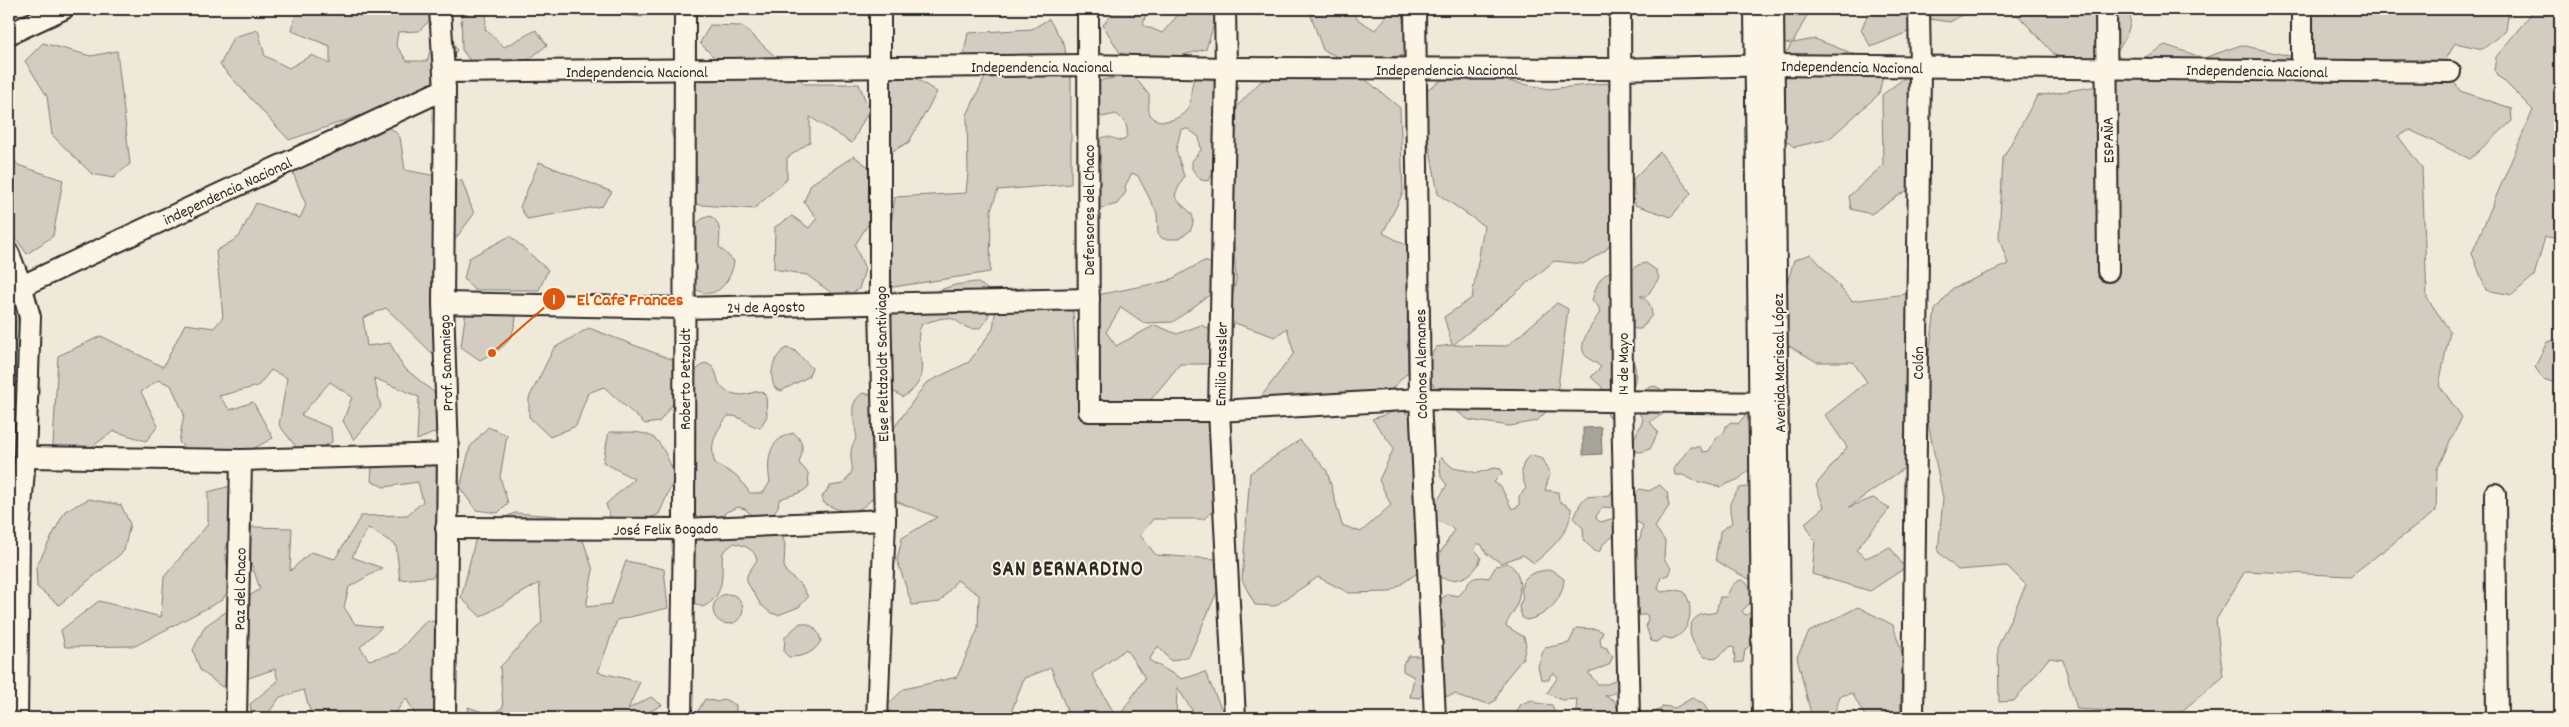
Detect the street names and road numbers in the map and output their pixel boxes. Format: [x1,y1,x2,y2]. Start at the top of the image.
street label: Independencia Nacional [1781,56,1923,81]
street label: Independencia Nacional [971,57,1113,80]
street label: Independencia Nacional [1376,60,1518,83]
street label: Independencia Nacional [2186,60,2328,85]
street label: Independencia Nacional [566,62,708,85]
street label: ESPAÑA [2098,116,2121,163]
street label: Defensores del Chaco [1079,145,1102,275]
street label: independencia Nacional [160,152,296,232]
street label: Else Peltdzoldt Santiviago [871,286,896,442]
street label: Avenida Mariscal López [1768,293,1793,433]
street label: 24 de Agosto [727,296,805,321]
street label: Colonos Alemanes [1410,308,1435,419]
street label: Prof. Samaniego [434,314,461,412]
street label: Emilio Hassler [1210,321,1235,407]
street label: Roberto Petzoldt [675,328,698,430]
street label: 14 de Mayo [1613,333,1636,395]
street label: Colón [1908,346,1931,380]
street label: José Felix Bogado [614,518,719,543]
street label: Paz del Chaco [229,547,254,631]

